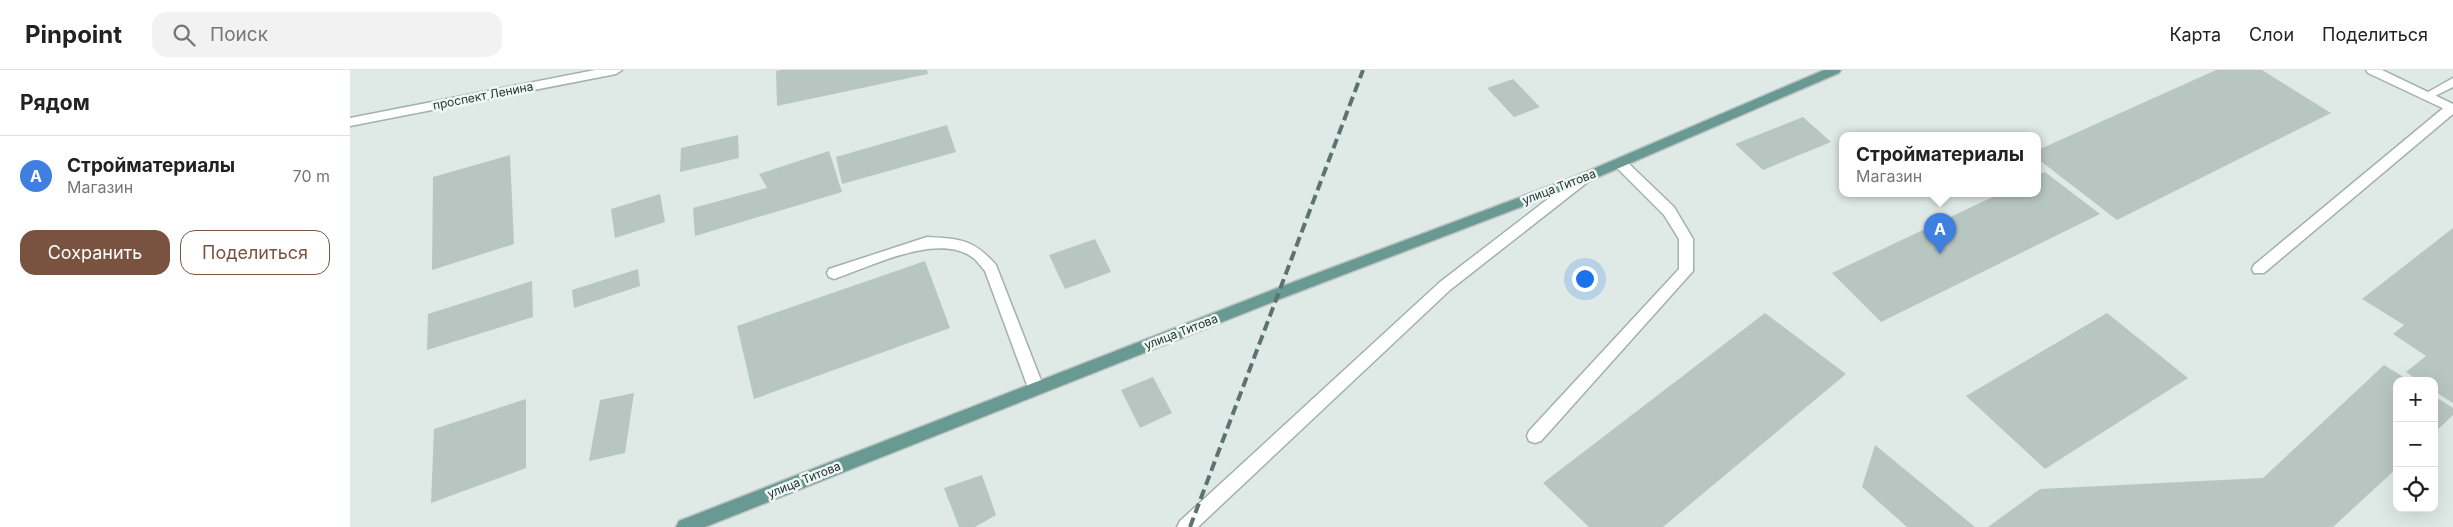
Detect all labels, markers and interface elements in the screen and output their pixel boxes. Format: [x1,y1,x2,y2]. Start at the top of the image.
search box [152,12,502,57]
text: Pinpoint [25,20,122,49]
icon: search [170,21,198,49]
text: Поиск [210,23,268,46]
text: Карта [2169,24,2221,45]
text: Слои [2249,24,2294,45]
text: Поделиться [2322,24,2428,45]
street label: проспект Ленина [431,78,534,113]
text: Рядом [20,90,90,115]
popup [1839,132,2041,197]
text: Стройматериалы [1856,143,2024,166]
text: Стройматериалы [67,154,235,177]
text: A [30,166,42,186]
text: 70 m [293,166,330,186]
street label: улица Титова [1520,166,1598,207]
text: Магазин [1856,166,1922,186]
text: Магазин [67,177,133,197]
pin: A [1924,213,1956,254]
button: Сохранить [20,230,170,275]
button: Поделиться [180,230,330,275]
your location [1572,266,1598,292]
street label: улица Титова [1142,311,1220,352]
map controls [2393,377,2438,512]
button: + [2393,377,2438,422]
button: − [2393,422,2438,467]
street label: улица Титова [765,458,843,501]
button: locate [2393,467,2438,512]

